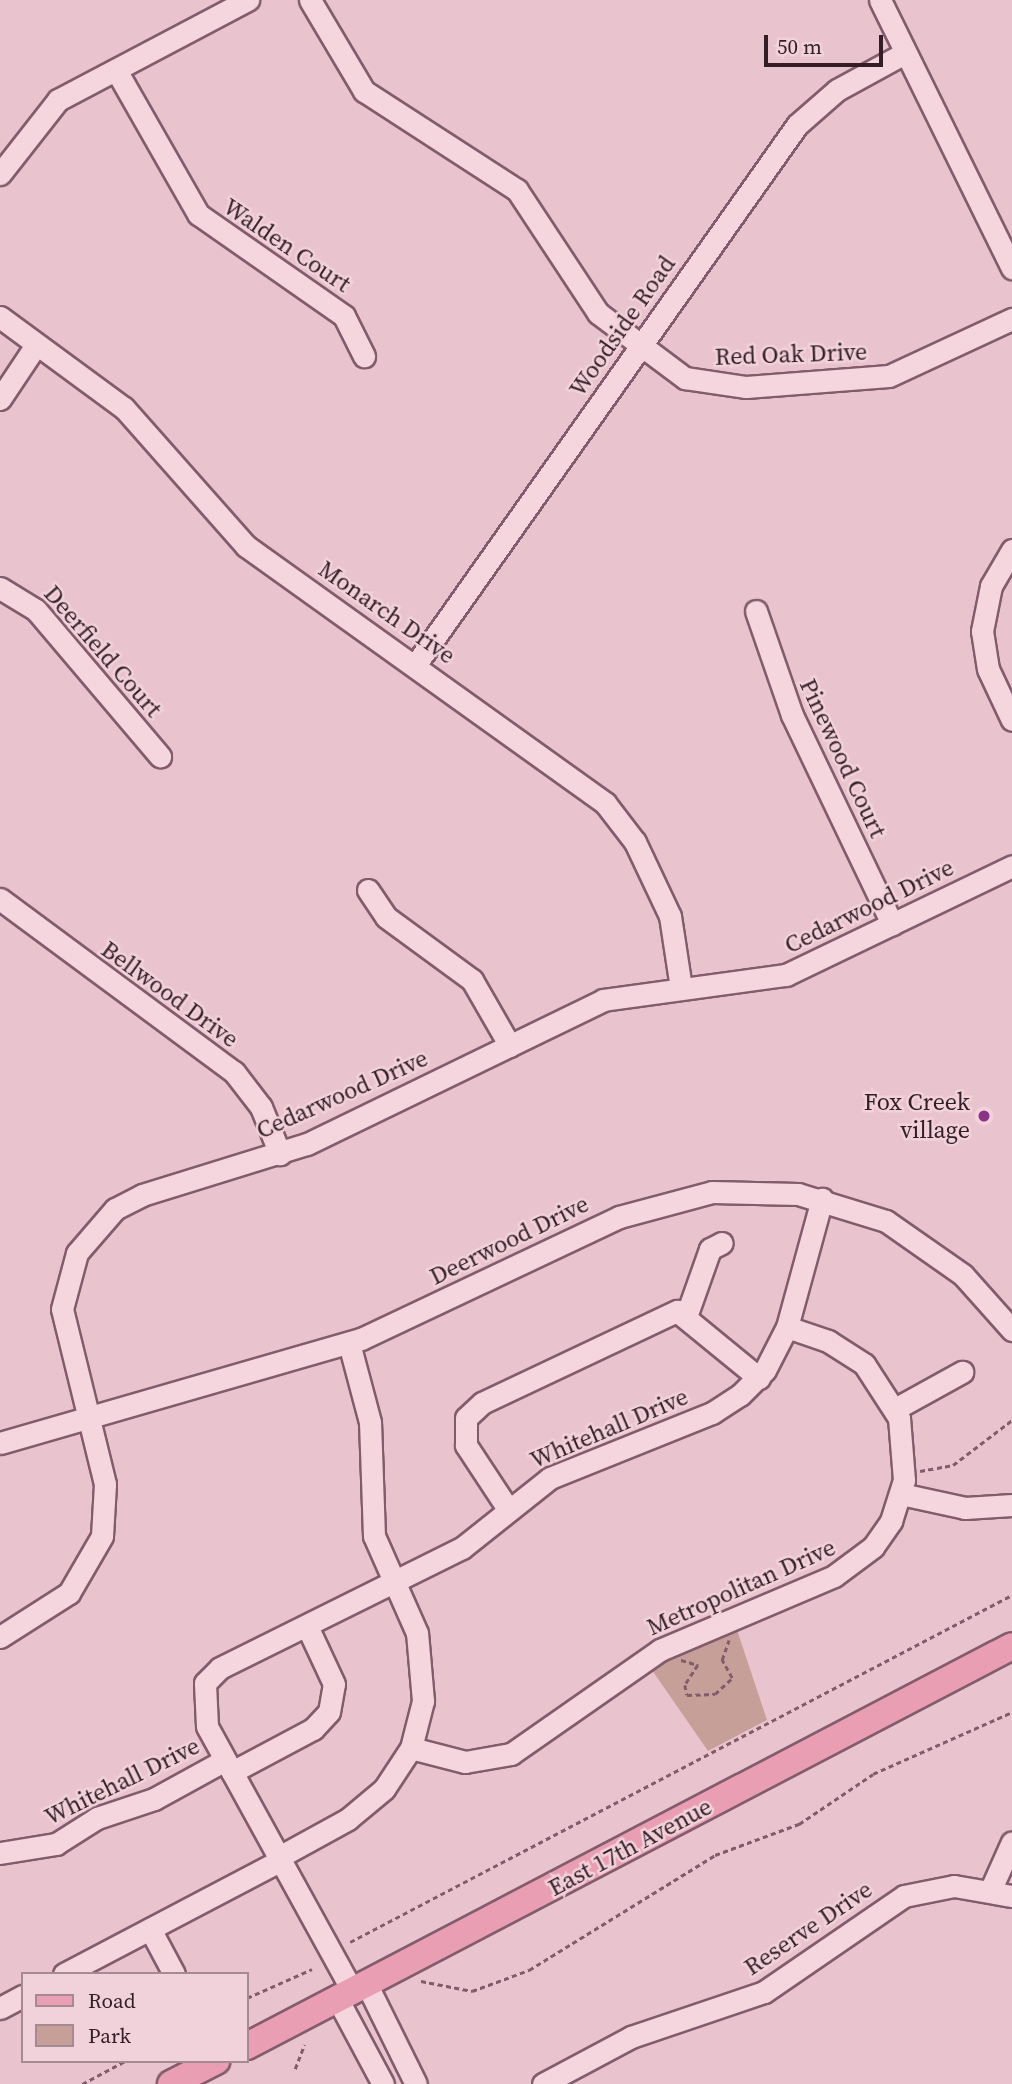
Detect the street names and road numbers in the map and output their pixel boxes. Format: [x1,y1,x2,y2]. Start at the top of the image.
street label: Walden Court [218,192,356,298]
street label: Woodside Road [563,250,681,402]
street label: Red Oak Drive [714,337,868,371]
street label: Monarch Drive [313,554,461,670]
street label: Deerfield Court [38,579,168,723]
street label: Pinewood Court [794,674,892,842]
street label: Cedarwood Drive [780,853,958,959]
street label: Bellwood Drive [96,935,244,1053]
street label: Cedarwood Drive [252,1043,432,1145]
street label: Deerwood Drive [425,1189,593,1291]
street label: Whitehall Drive [526,1382,692,1474]
street label: Metropolitan Drive [642,1533,840,1641]
street label: Whitehall Drive [40,1731,204,1831]
street label: East 17th Avenue [543,1792,717,1902]
street label: Reserve Drive [739,1875,877,1981]

